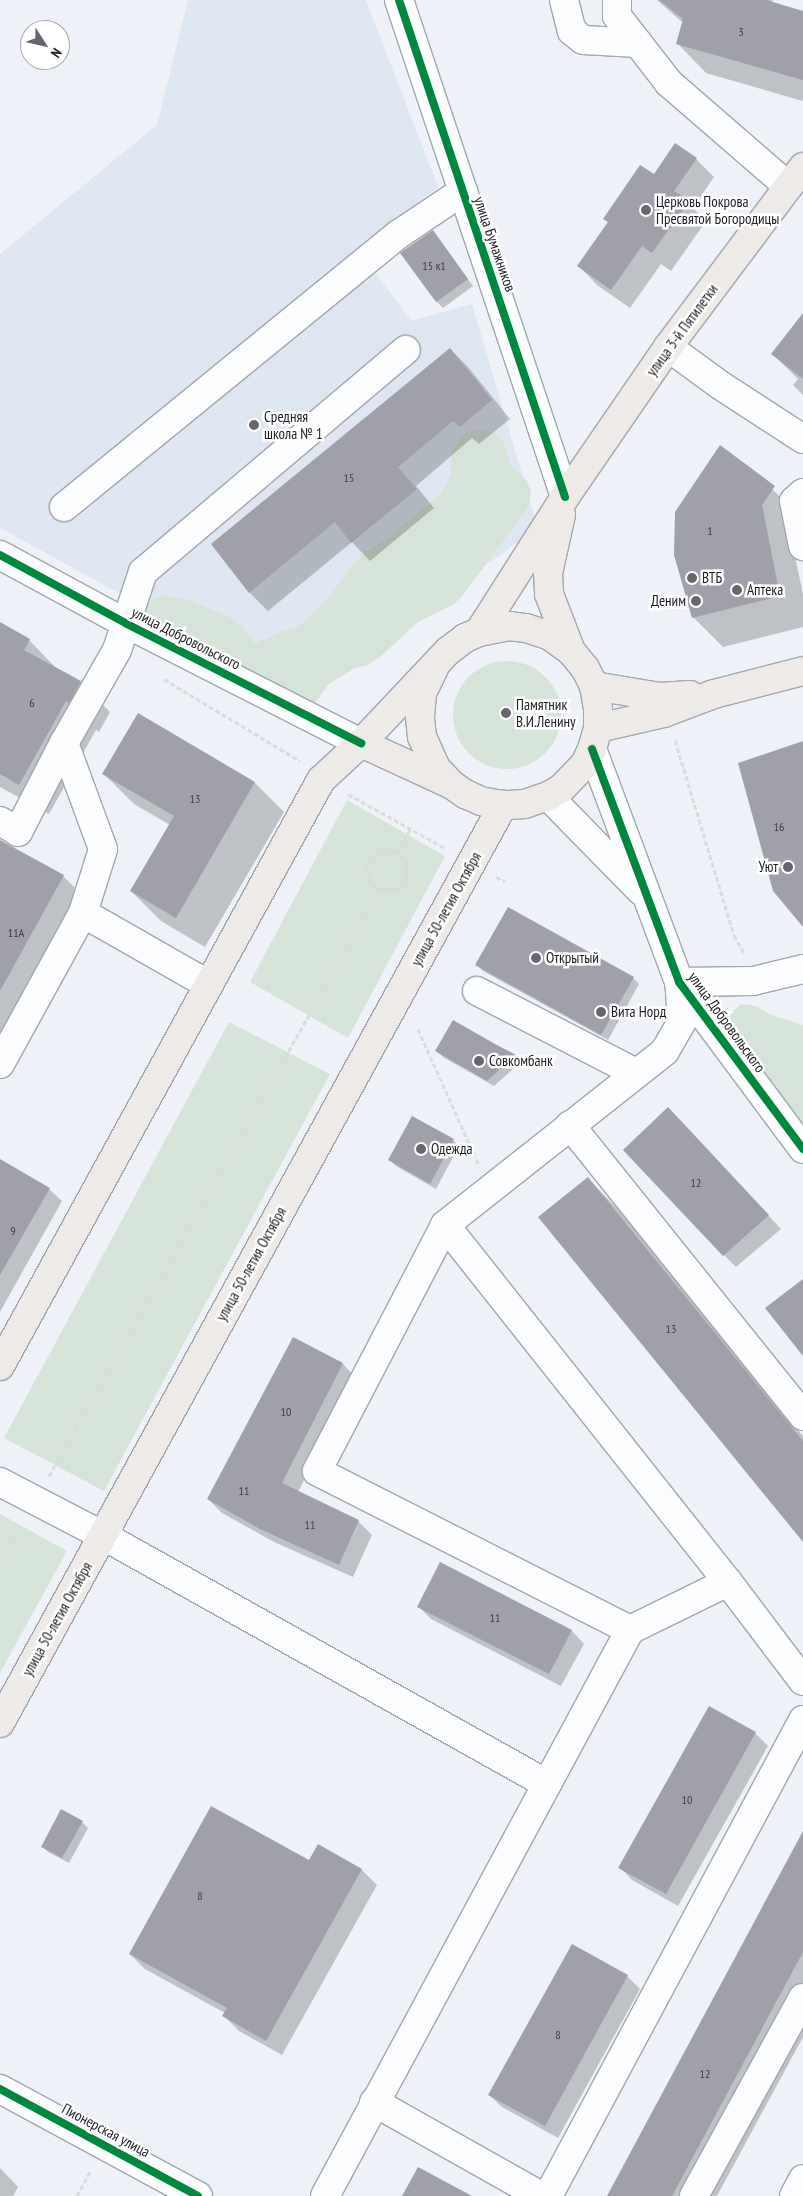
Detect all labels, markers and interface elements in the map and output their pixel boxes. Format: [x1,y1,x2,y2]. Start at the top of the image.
north arrow [20,20,70,70]
house number: 3 [738,25,744,39]
text: N [47,45,66,61]
place label: Церковь Покрова Пресвятой Богородицы [656,192,779,227]
street label: улица Бумажников [470,194,520,294]
marker: Церковь Покрова Пресвятой Богородицы [640,204,652,216]
house number: 15 к1 [422,259,446,273]
street label: улица 3-й Пятилетки [643,280,721,380]
place label: Средняя школа № 1 [264,407,323,442]
marker: Средняя школа № 1 [248,419,260,431]
house number: 15 [344,471,354,485]
house number: 1 [707,524,713,538]
place label: ВТБ [702,569,722,587]
marker: ВТБ [686,572,698,584]
place label: Аптека [747,581,783,599]
marker: Аптека [731,584,743,596]
place label: Деним [651,592,686,610]
marker: Деним [690,595,702,607]
street label: улица Добровольского [128,603,244,673]
place label: Памятник В.И.Ленину [516,695,576,730]
house number: 6 [29,696,35,710]
marker: Памятник В.И.Ленину [500,707,512,719]
house number: 13 [190,792,200,806]
house number: 16 [774,820,784,834]
street label: улица 50-летия Октября [407,849,485,969]
place label: Уют [759,858,778,876]
marker: Уют [782,861,794,873]
house number: 11А [8,926,24,940]
place label: Открытый [546,949,599,967]
marker: Открытый [530,952,542,964]
street label: улица Добровольского [684,968,770,1076]
place label: Вита Норд [611,1003,666,1021]
marker: Вита Норд [595,1006,607,1018]
place label: Совкомбанк [489,1052,553,1070]
marker: Совкомбанк [473,1055,485,1067]
place label: Одежда [431,1140,472,1158]
marker: Одежда [415,1143,427,1155]
house number: 12 [691,1176,701,1190]
street label: улица 50-летия Октября [212,1204,290,1324]
house number: 9 [10,1224,16,1238]
house number: 13 [666,1322,676,1336]
house number: 10 [281,1405,291,1419]
house number: 11 [239,1484,249,1498]
house number: 11 [305,1518,315,1532]
street label: улица 50-летия Октября [18,1559,96,1679]
house number: 11 [490,1611,500,1625]
house number: 10 [682,1793,692,1807]
house number: 8 [197,1889,203,1903]
house number: 8 [555,2028,561,2042]
house number: 12 [700,2067,710,2081]
street label: Пионерская улица [59,2099,153,2161]

